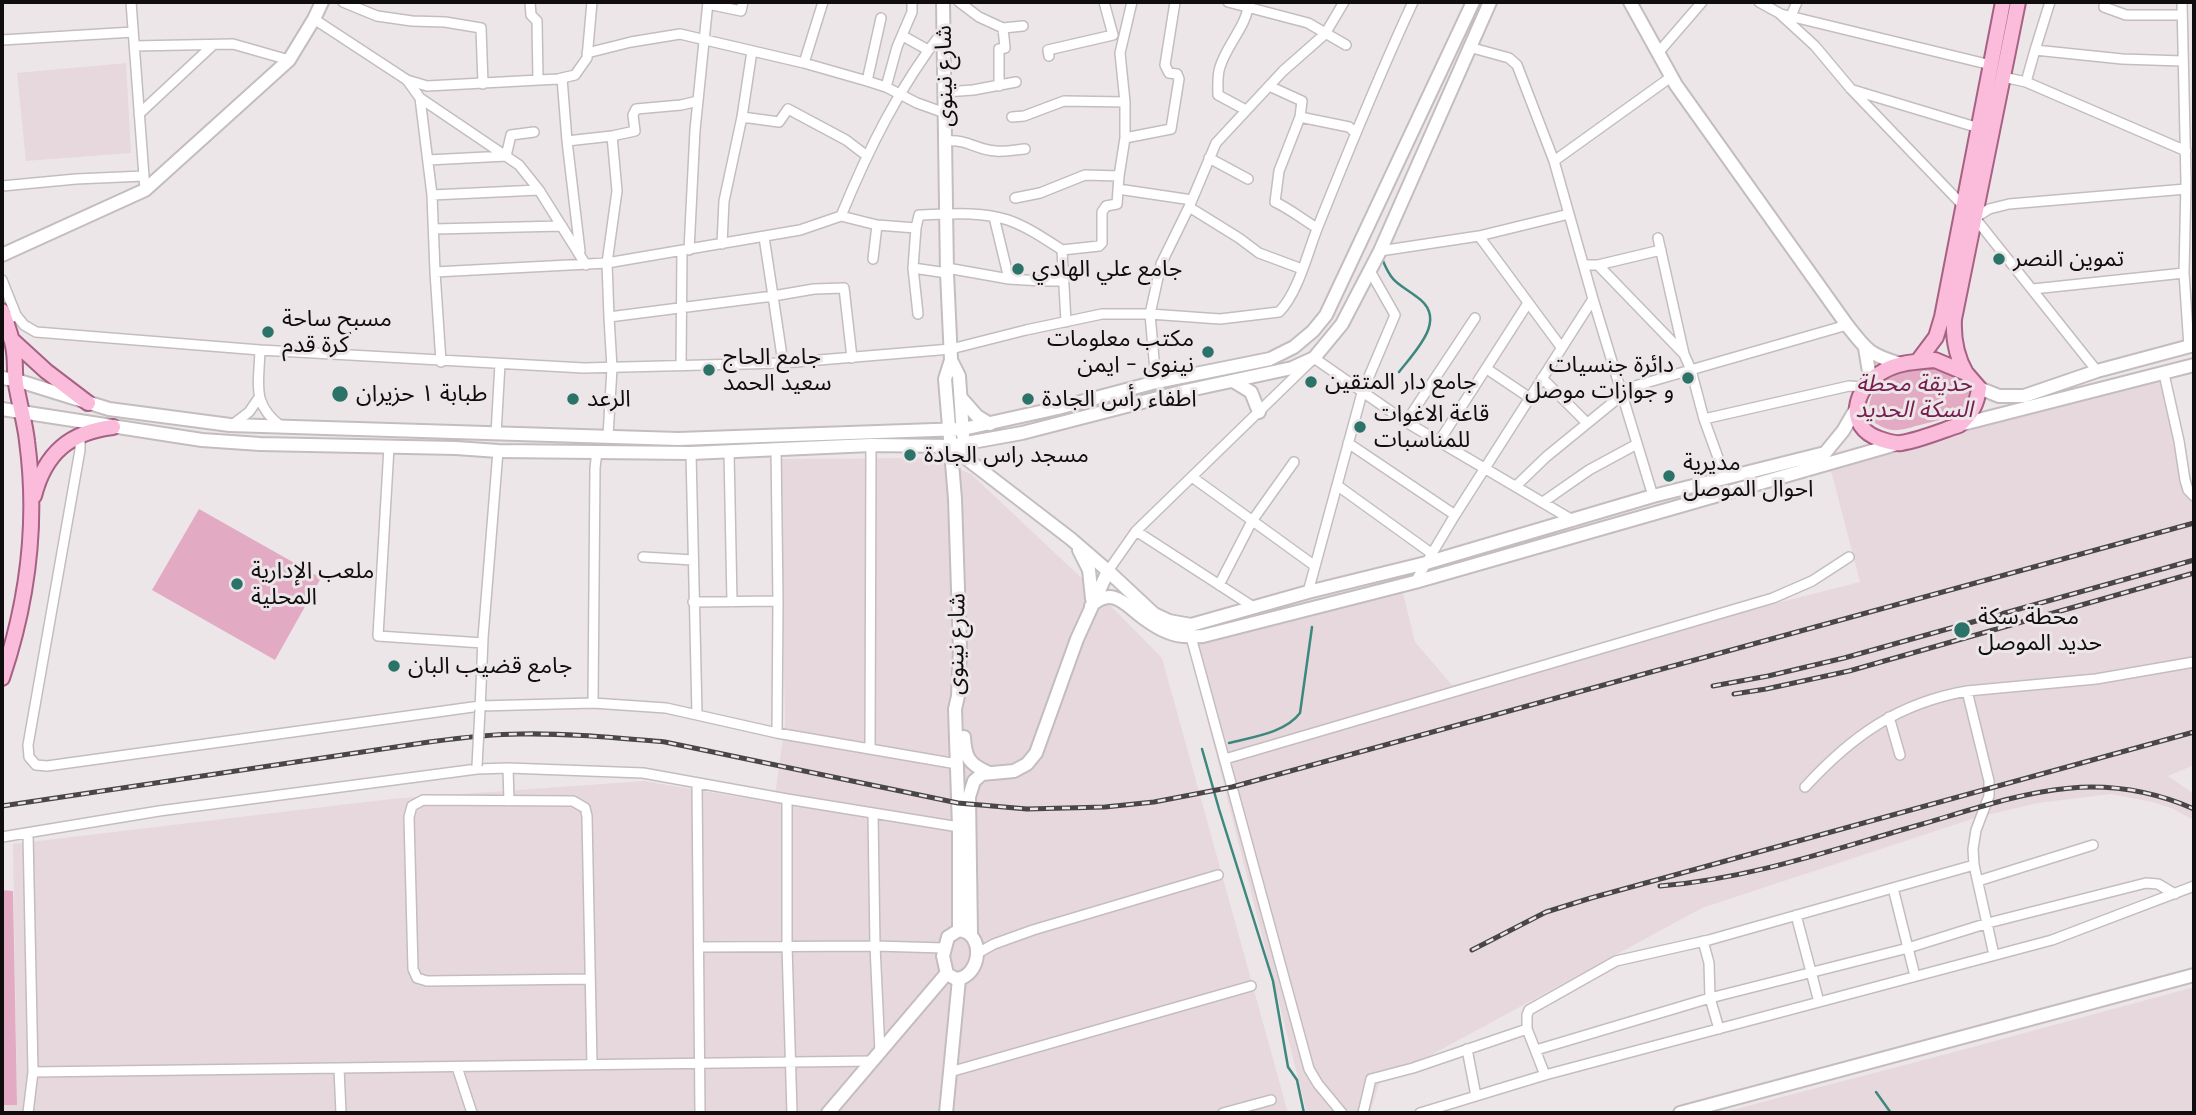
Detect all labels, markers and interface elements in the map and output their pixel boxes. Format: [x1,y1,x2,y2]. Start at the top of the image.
street label: شارع نينوى [930,25,960,127]
place label: تموين النصر [2013,245,2124,273]
marker: تموين النصر [1991,251,2007,267]
place label: جامع علي الهادي [1032,255,1182,283]
marker: جامع علي الهادي [1010,261,1026,277]
place label: مسبح ساحة كرة قدم [282,305,392,359]
marker: مسبح ساحة كرة قدم [260,324,276,340]
place label: مكتب معلومات نينوى - ايمن [1047,325,1194,379]
place label: جامع الحاج سعيد الحمد [723,343,832,397]
marker: مكتب معلومات نينوى - ايمن [1200,344,1216,360]
place label: دائرة جنسيات و جوازات موصل [1525,351,1674,405]
marker: جامع الحاج سعيد الحمد [701,362,717,378]
place label: جامع دار المتقين [1325,368,1477,396]
marker: دائرة جنسيات و جوازات موصل [1680,370,1696,386]
park label: حديقة محطة السكة الحديد [1855,370,1973,424]
marker: جامع دار المتقين [1303,374,1319,390]
place label: طبابة ١ حزيران [356,380,487,408]
marker: طبابة ١ حزيران [330,384,350,404]
place label: الرعد [587,385,631,413]
place label: اطفاء رأس الجادة [1042,385,1197,413]
marker: الرعد [565,391,581,407]
marker: اطفاء رأس الجادة [1020,391,1036,407]
place label: قاعة الاغوات للمناسبات [1374,400,1489,454]
marker: قاعة الاغوات للمناسبات [1352,419,1368,435]
place label: مسجد راس الجادة [924,441,1089,469]
marker: مسجد راس الجادة [902,447,918,463]
place label: مديرية احوال الموصل [1683,449,1814,503]
marker: مديرية احوال الموصل [1661,468,1677,484]
place label: ملعب الإدارية المحلية [251,557,374,611]
marker: ملعب الإدارية المحلية [229,576,245,592]
street label: شارع نينوى [942,593,972,695]
place label: محطة سكة حديد الموصل [1978,603,2102,657]
marker: محطة سكة حديد الموصل [1952,620,1972,640]
place label: جامع قضيب البان [408,652,572,680]
marker: جامع قضيب البان [386,658,402,674]

